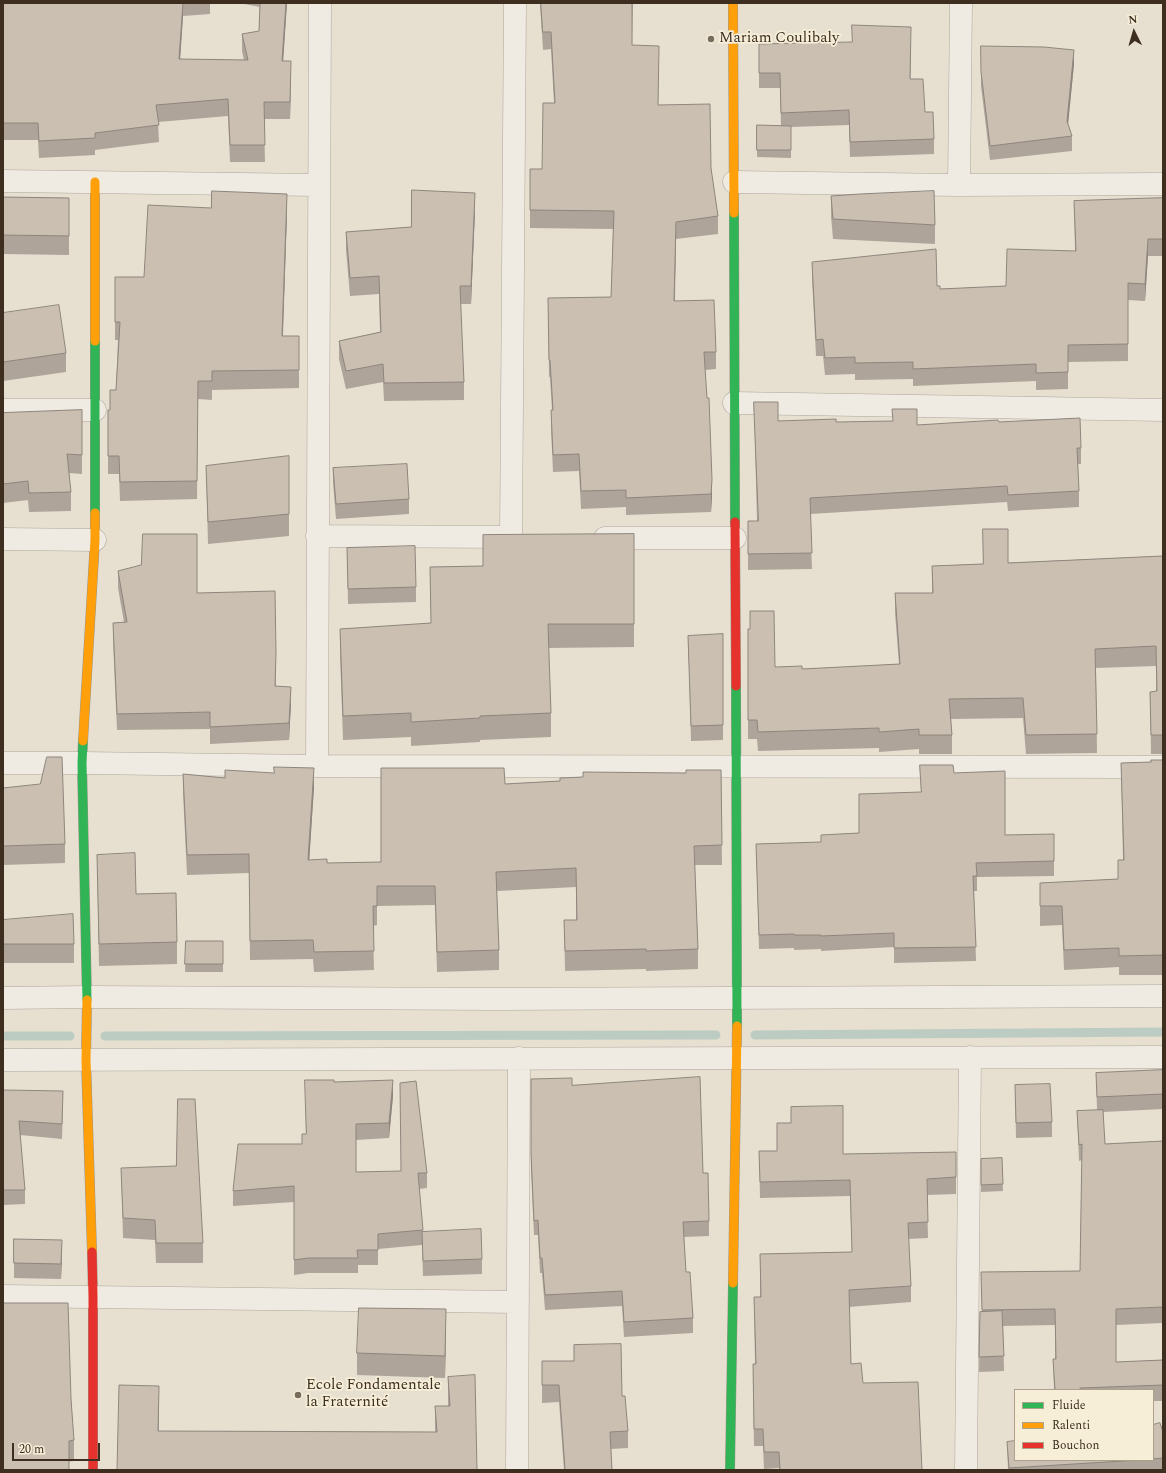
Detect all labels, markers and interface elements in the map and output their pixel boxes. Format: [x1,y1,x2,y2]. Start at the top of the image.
text: N [1128,11,1138,28]
north arrow [1114,12,1154,52]
place label: Mariam Coulibaly [719,30,839,48]
marker: Mariam Coulibaly [706,34,716,44]
place label: Ecole Fondamentale la Fraternité [306,1377,441,1412]
legend [1014,1389,1154,1461]
marker: Ecole Fondamentale la Fraternité [293,1390,303,1400]
text: Fluide [1052,1396,1086,1415]
text: Ralenti [1052,1416,1090,1435]
scale bar [14,1435,102,1461]
text: Bouchon [1052,1436,1099,1455]
text: 20 m [19,1440,44,1459]

